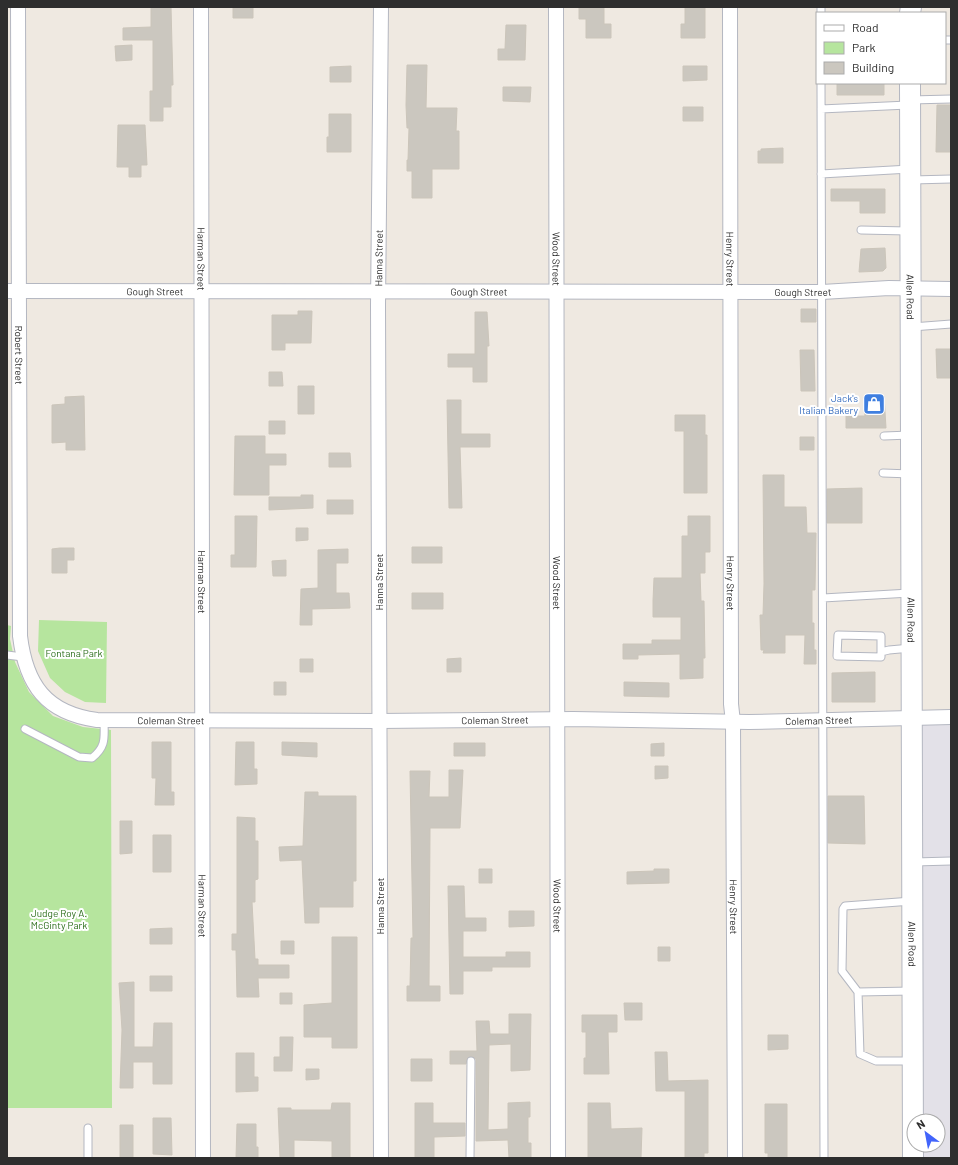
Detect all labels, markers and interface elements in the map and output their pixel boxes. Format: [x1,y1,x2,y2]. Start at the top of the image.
legend [816,12,946,84]
text: Road [852,20,879,34]
text: Park [852,40,876,54]
text: Building [852,60,894,74]
street label: Harman Street [195,227,207,291]
street label: Hanna Street [372,229,385,287]
street label: Henry Street [724,231,736,287]
street label: Wood Street [550,232,562,286]
street label: Allen Road [905,274,917,320]
street label: Gough Street [126,285,184,297]
street label: Gough Street [774,285,832,298]
street label: Gough Street [450,286,508,298]
street label: Robert Street [13,325,25,385]
shop icon: Jack's Italian Bakery [861,391,887,417]
place label: Jack's Italian Bakery [799,392,858,416]
street label: Harman Street [196,550,208,614]
street label: Hanna Street [373,553,385,610]
street label: Henry Street [725,555,737,611]
street label: Wood Street [551,556,563,610]
street label: Allen Road [905,597,918,643]
park label: Fontana Park [45,647,103,659]
street label: Coleman Street [461,713,529,726]
street label: Coleman Street [785,713,853,727]
street label: Coleman Street [137,714,205,726]
street label: Harman Street [197,874,209,938]
street label: Hanna Street [374,877,386,934]
street label: Wood Street [552,879,564,933]
street label: Henry Street [728,879,740,935]
park label: Judge Roy A. McGinty Park [31,907,87,931]
street label: Allen Road [906,921,918,967]
north arrow [906,1113,946,1153]
text: N [914,1117,927,1132]

